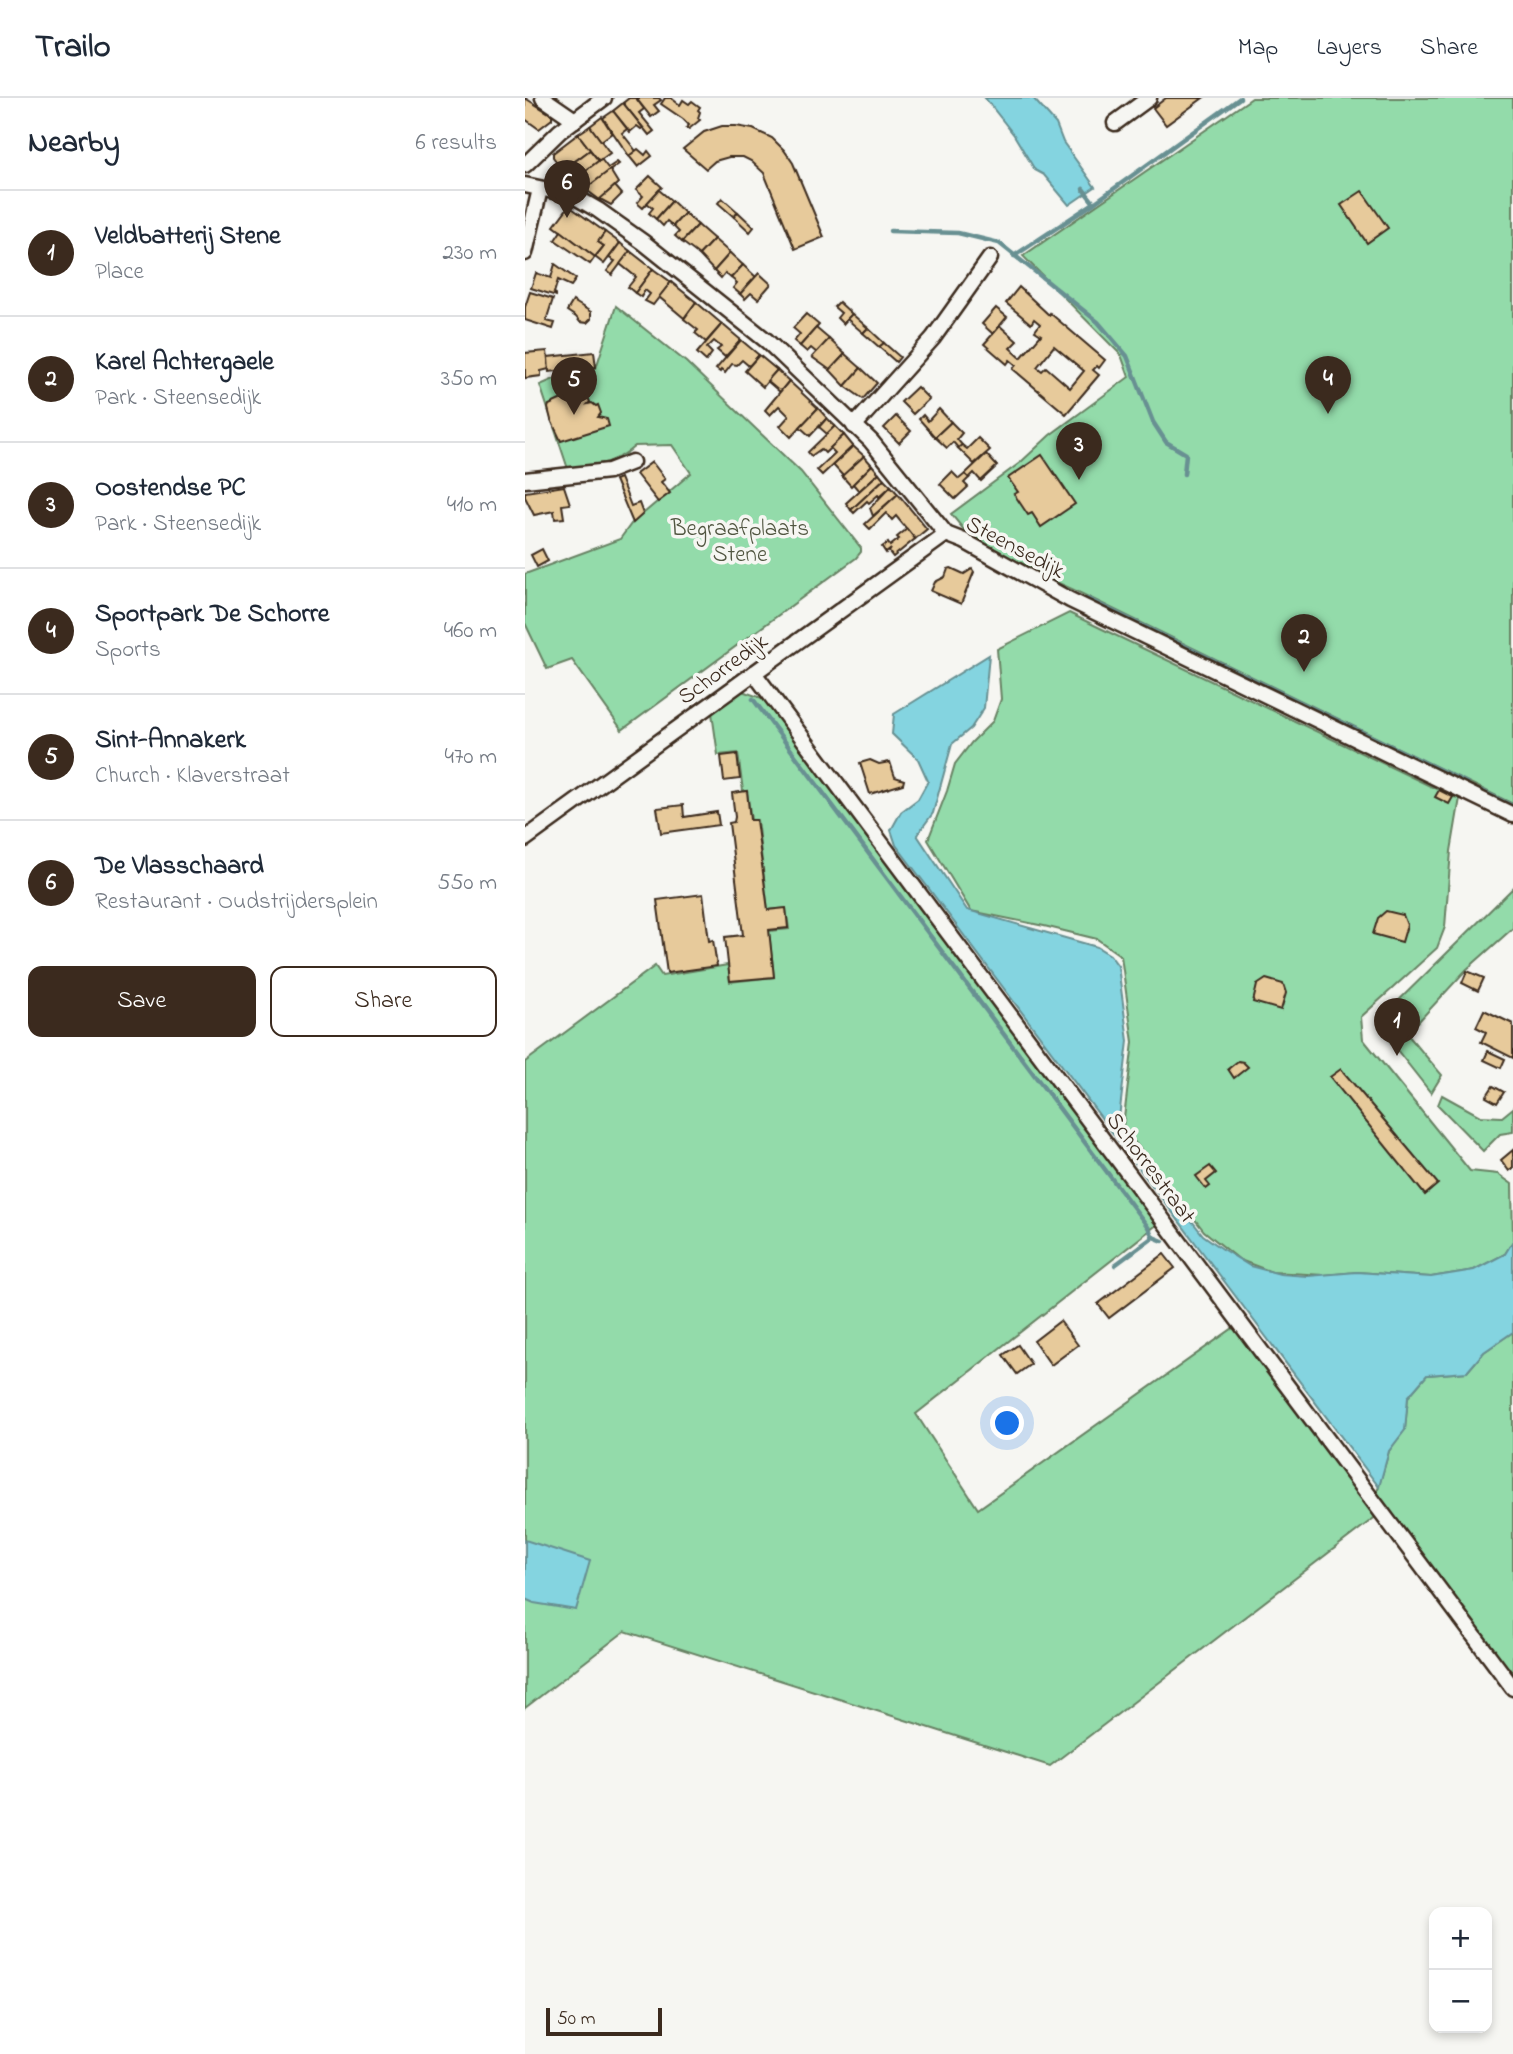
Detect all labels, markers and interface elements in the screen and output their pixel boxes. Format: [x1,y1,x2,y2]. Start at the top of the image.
text: Trailo [35,24,111,72]
text: Map [1238,31,1278,66]
text: Layers [1316,31,1382,66]
text: Share [1420,31,1478,66]
text: Nearby [28,122,120,166]
text: 6 results [416,127,497,160]
pin: 6 [544,160,590,218]
text: Veldbatterij Stene [95,218,281,256]
text: 1 [47,237,55,270]
text: 230 m [443,237,497,270]
text: Place [95,256,144,289]
text: Karel Achtergaele [95,344,274,382]
pin: 4 [1305,356,1351,414]
pin: 5 [551,357,597,415]
text: 2 [45,363,57,396]
text: 350 m [441,363,497,396]
text: Park · Steensedijk [95,382,261,415]
pin: 3 [1056,422,1102,480]
text: Oostendse PC [95,470,246,508]
text: 3 [46,489,56,522]
text: 410 m [447,489,497,522]
text: Park · Steensedijk [95,508,261,541]
street label: Steensedijk [959,508,1071,589]
park label: Begraafplaats Stene [670,513,809,572]
text: Sportpark De Schorre [95,596,329,634]
pin: 2 [1281,614,1327,672]
text: 4 [46,615,56,648]
text: 460 m [444,615,497,648]
street label: Schorredijk [672,626,776,714]
text: Sports [95,634,161,667]
text: Sint-Annakerk [95,722,246,760]
text: 5 [44,741,58,774]
text: 470 m [445,741,497,774]
text: Church · Klaverstraat [95,760,290,793]
text: De Vlasschaard [95,848,264,886]
text: 6 [46,867,56,900]
text: 550 m [437,867,497,900]
text: Restaurant · Oudstrijdersplein [95,886,378,919]
button: Save [28,966,256,1037]
button: Share [270,966,497,1037]
pin: 1 [1374,998,1420,1056]
street label: Schorrestraat [1097,1106,1203,1231]
your location [990,1406,1024,1440]
map controls [1429,1907,1492,2033]
button: + [1429,1907,1492,1970]
button: − [1429,1970,1492,2033]
scale bar [546,2005,661,2037]
text: 50 m [557,2006,596,2033]

